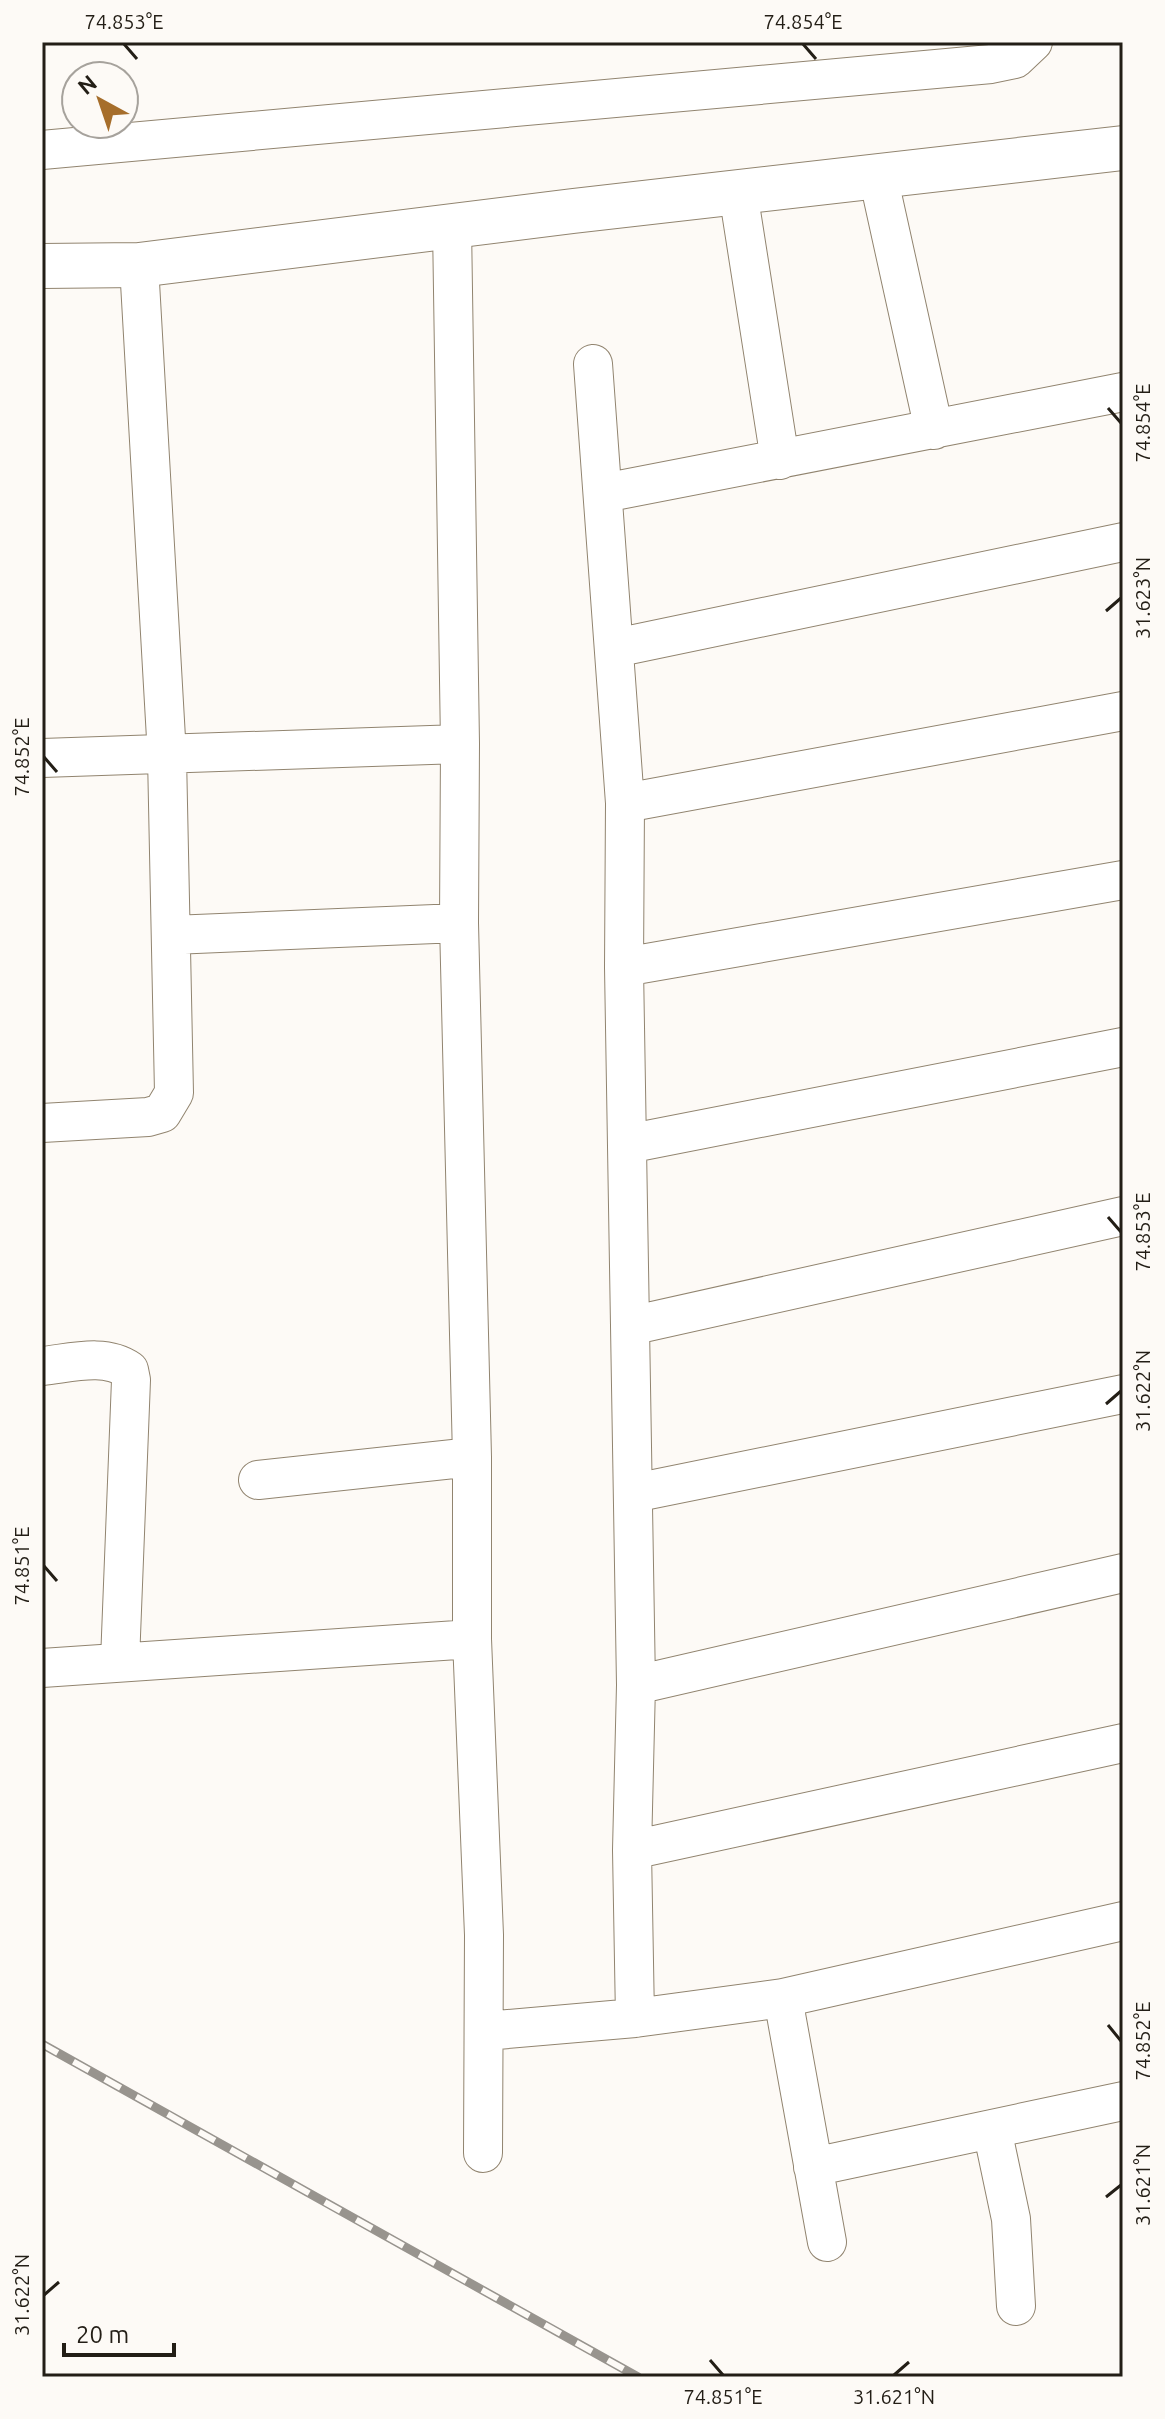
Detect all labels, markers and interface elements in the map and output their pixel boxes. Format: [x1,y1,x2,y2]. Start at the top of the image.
text: 74.853°E [85,10,164,33]
text: 74.854°E [764,10,843,33]
north arrow [60,60,140,140]
text: N [72,69,101,99]
text: 74.854°E [1131,384,1154,463]
text: 31.623°N [1131,557,1154,639]
text: 74.852°E [10,718,33,797]
text: 74.853°E [1131,1193,1154,1272]
text: 31.622°N [1131,1350,1154,1432]
text: 74.851°E [10,1527,33,1606]
text: 74.852°E [1131,2002,1154,2081]
text: 31.621°N [1131,2144,1154,2226]
text: 31.622°N [10,2254,33,2336]
scale bar [64,2307,174,2357]
text: 20 m [76,2321,129,2348]
text: 74.851°E [684,2385,763,2408]
text: 31.621°N [853,2385,935,2408]

